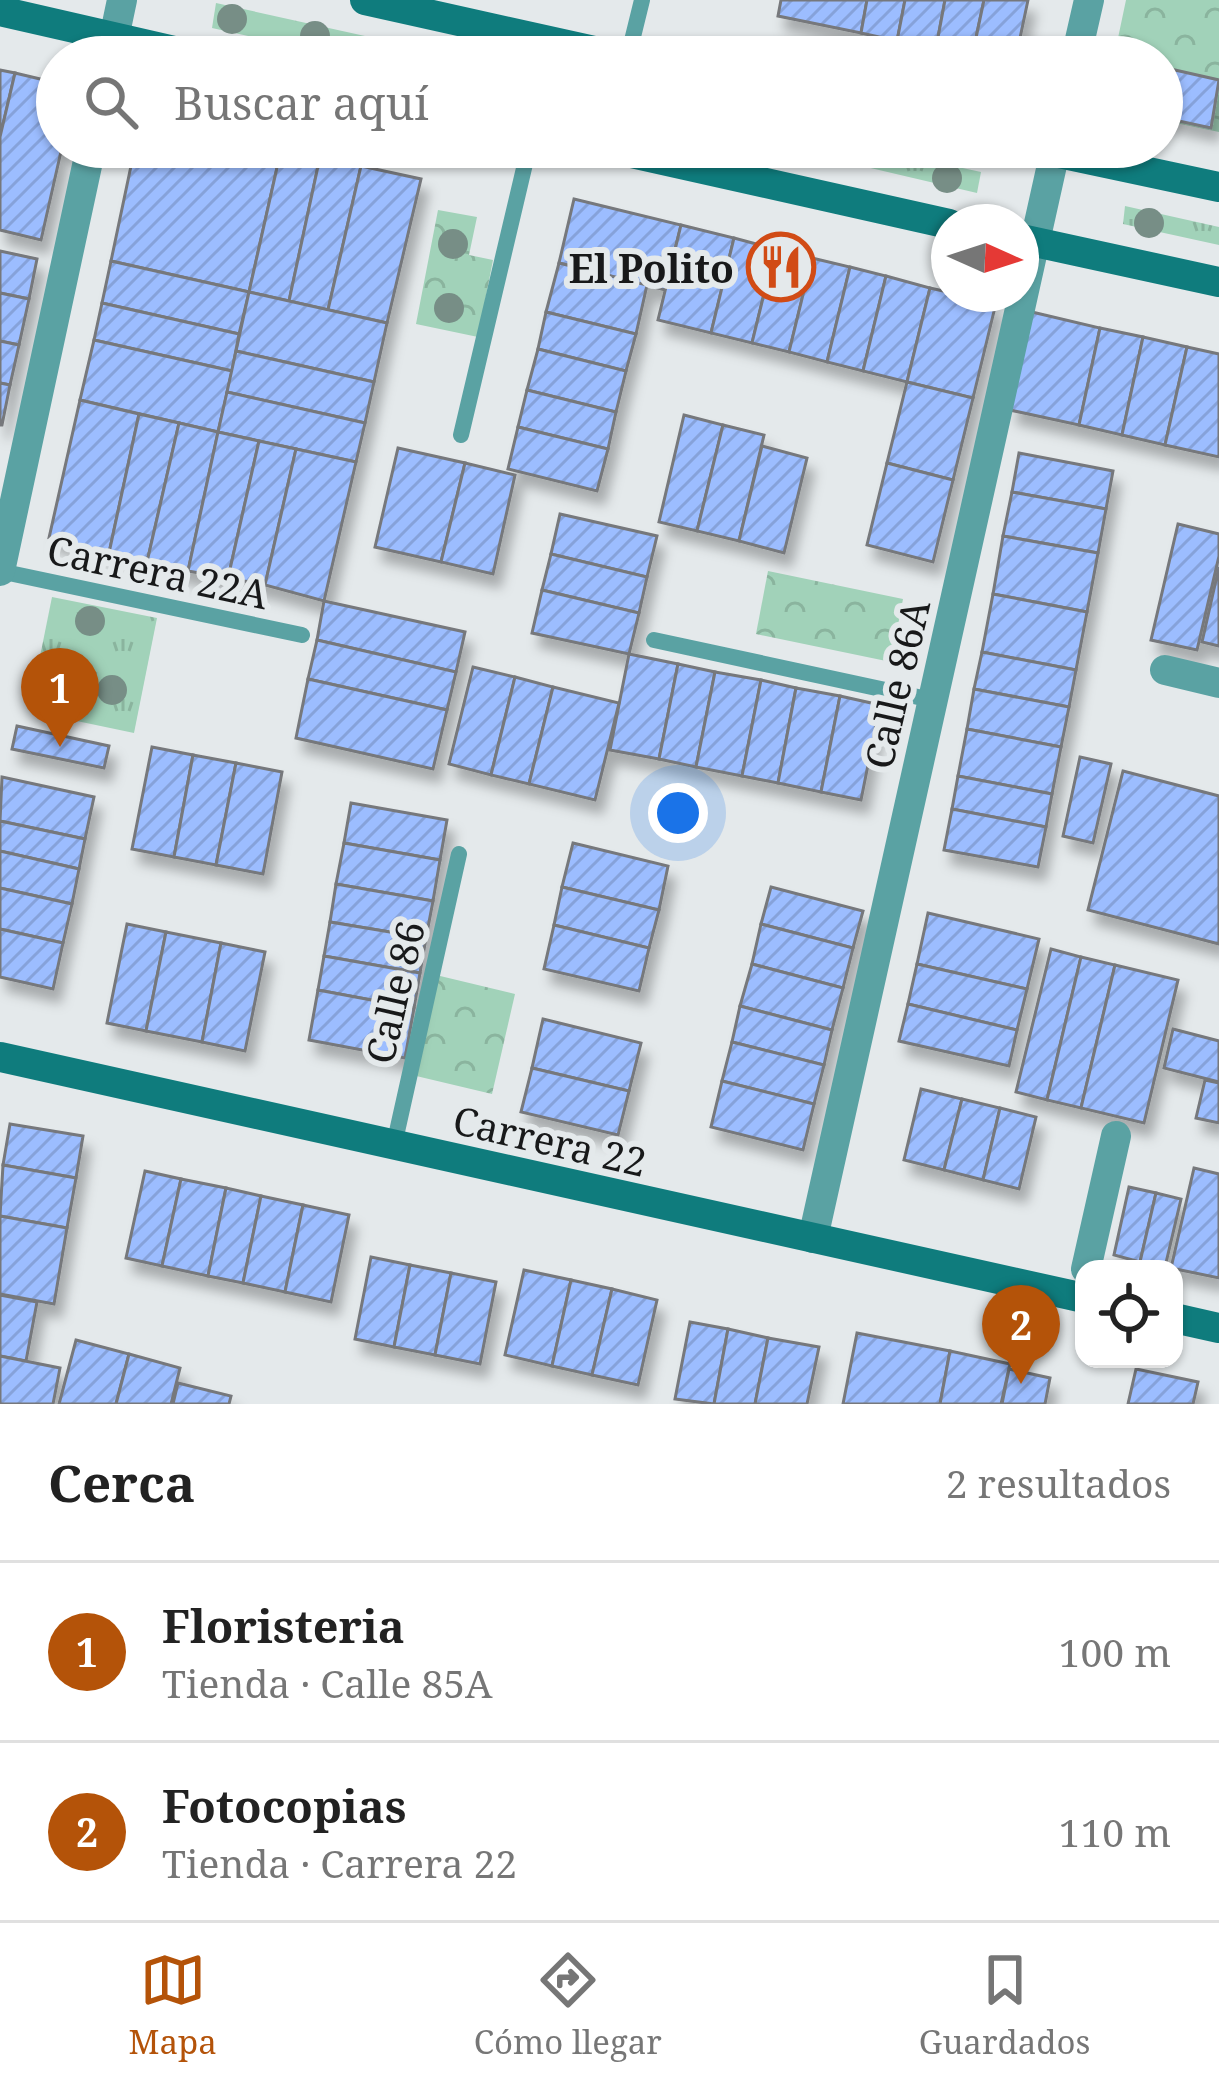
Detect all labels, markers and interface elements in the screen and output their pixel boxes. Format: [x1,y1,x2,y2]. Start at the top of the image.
search box [36,36,1183,168]
icon: search [78,69,144,135]
text: Buscar aquí [174,72,429,133]
north arrow [931,204,1039,312]
restaurant icon: El Polito [746,232,816,302]
place label: El Polito [569,241,734,294]
street label: Carrera 22A [43,522,274,620]
street label: Calle 86A [851,594,941,774]
pin: 1 [21,648,99,747]
your location [648,783,708,843]
street label: Calle 86 [352,916,436,1068]
street label: Carrera 22 [448,1092,652,1188]
map controls [1075,1260,1183,1368]
button: locate [1075,1260,1183,1368]
pin: 2 [982,1285,1060,1384]
text: Cerca [48,1447,195,1517]
text: 2 resultados [946,1456,1171,1509]
text: Floristeria [162,1595,405,1656]
text: 1 [76,1625,98,1678]
text: 100 m [1059,1625,1171,1678]
text: Tienda · Calle 85A [162,1656,493,1709]
text: Fotocopias [162,1775,407,1836]
text: 2 [76,1805,98,1858]
text: 110 m [1059,1805,1171,1858]
text: Tienda · Carrera 22 [162,1836,517,1889]
tab: Mapa [128,1947,217,2064]
tab: Cómo llegar [474,1947,662,2064]
tab: Guardados [919,1947,1091,2064]

